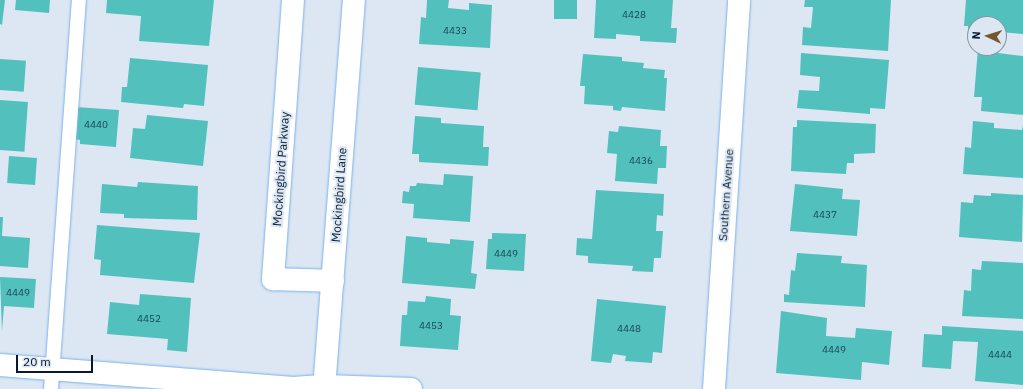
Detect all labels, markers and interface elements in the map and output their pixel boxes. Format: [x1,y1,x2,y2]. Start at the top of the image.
house number: 4428 [622,9,646,21]
north arrow [967,16,1007,56]
house number: 4433 [443,25,467,37]
text: N [969,31,983,40]
street label: Mockingbird Parkway [270,111,292,227]
house number: 4440 [84,119,108,131]
street label: Mockingbird Lane [329,147,349,243]
street label: Southern Avenue [716,148,736,242]
house number: 4436 [629,155,653,167]
house number: 4437 [813,209,837,221]
house number: 4449 [494,248,518,260]
house number: 4449 [6,287,30,299]
house number: 4452 [137,313,161,325]
house number: 4453 [419,320,443,332]
house number: 4448 [617,323,641,335]
house number: 4449 [822,344,846,356]
scale bar [18,347,95,373]
house number: 4444 [988,349,1012,361]
text: 20 m [23,354,51,369]

